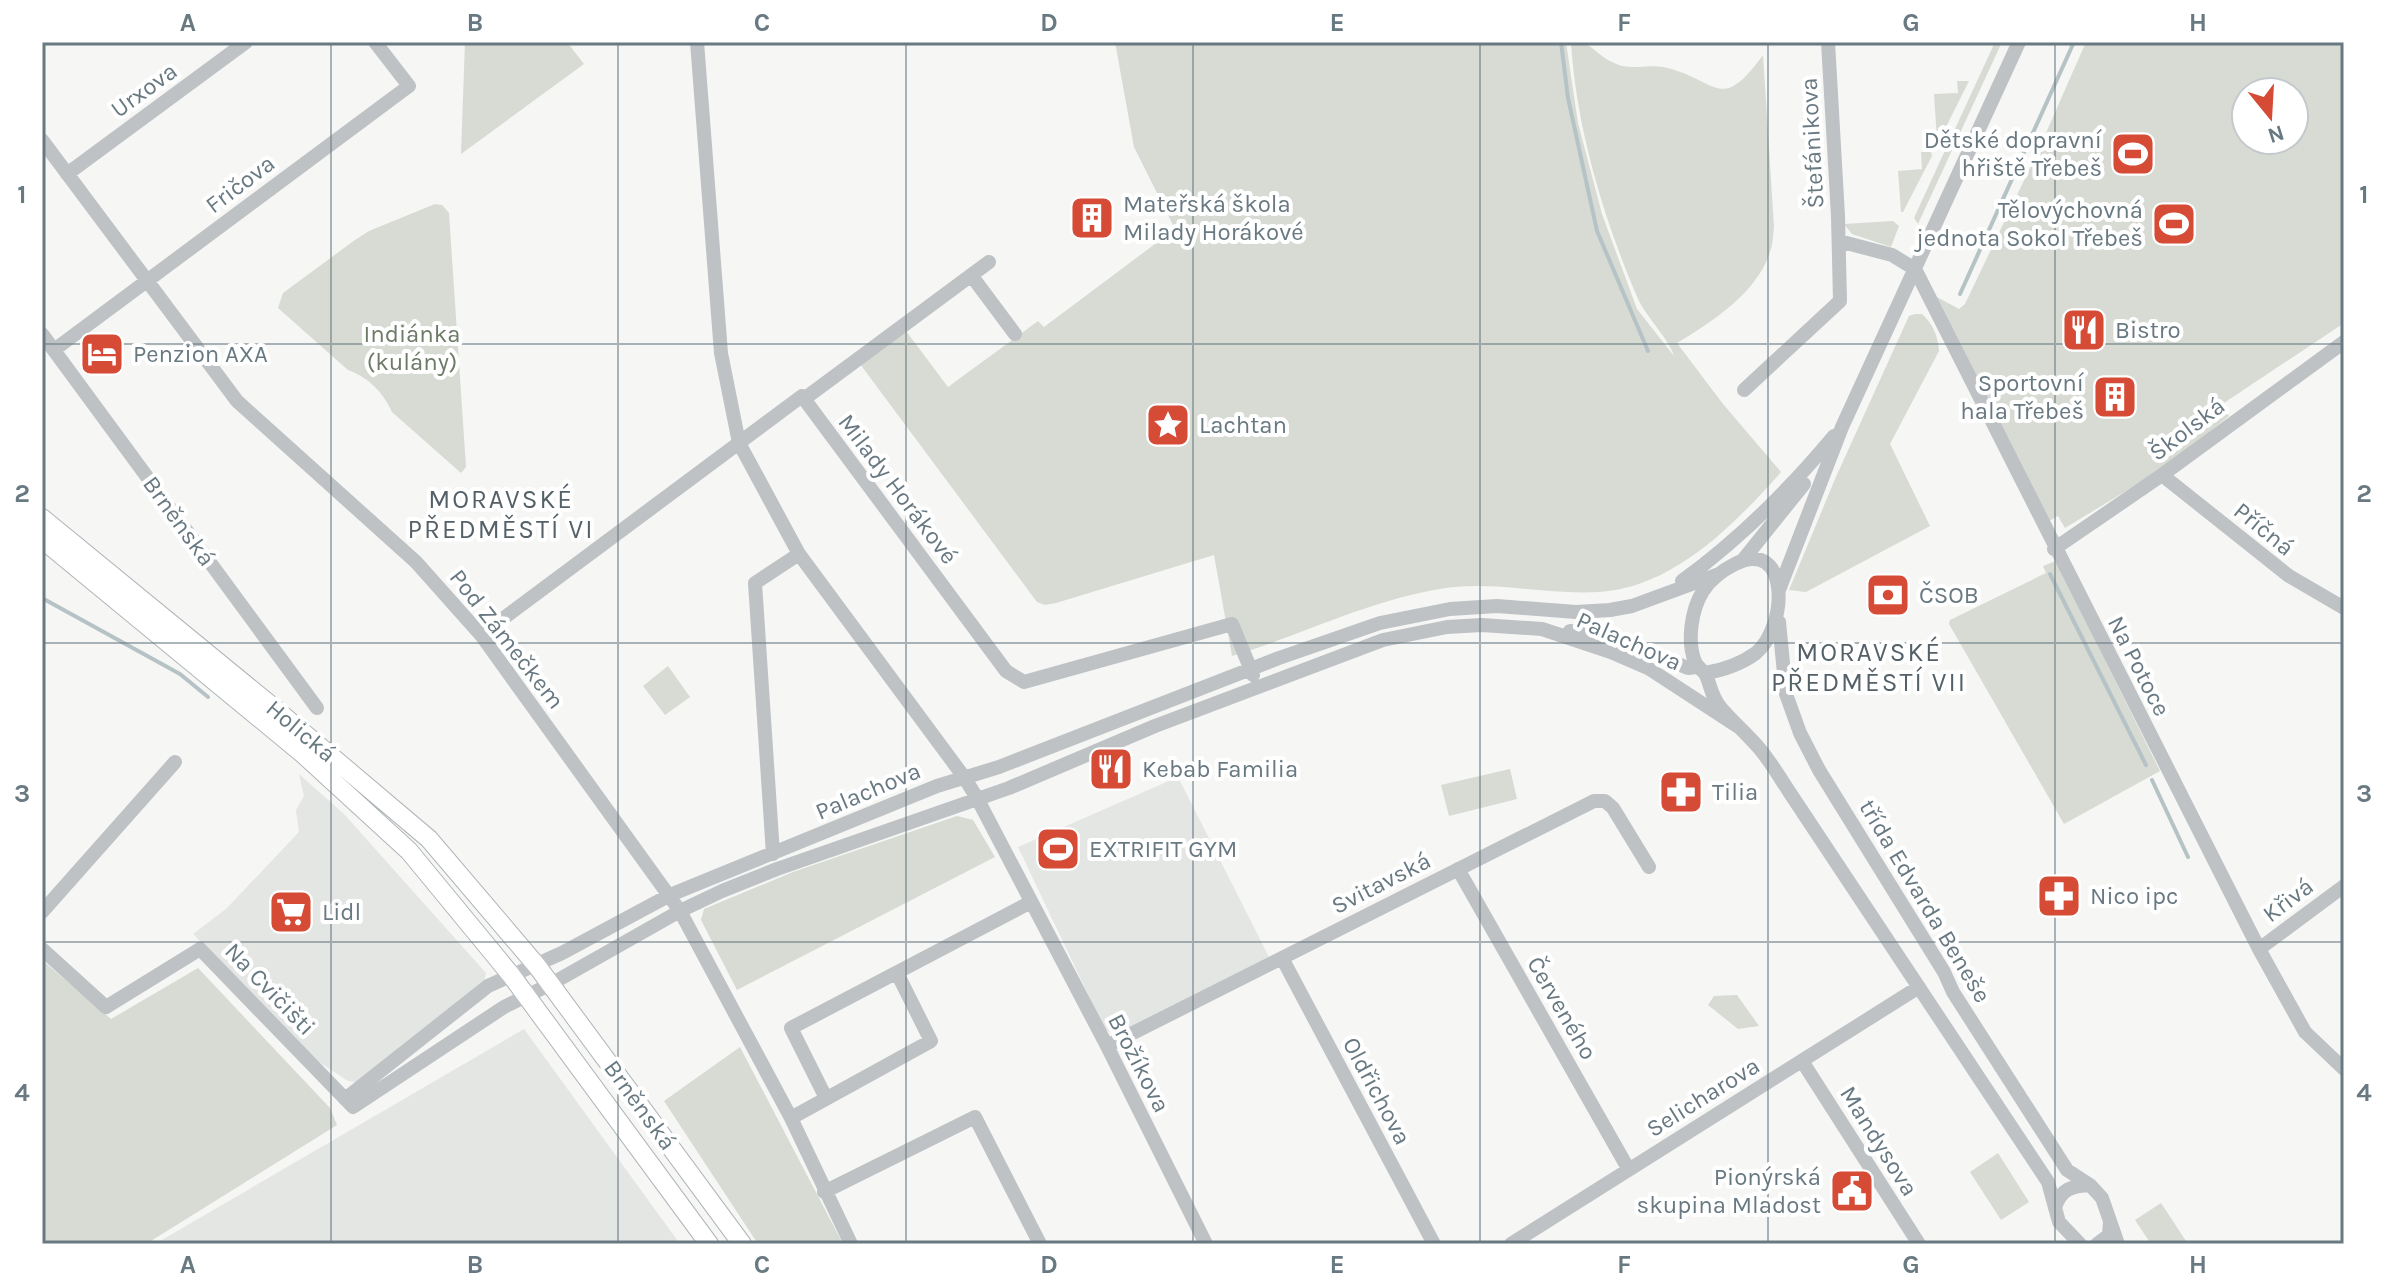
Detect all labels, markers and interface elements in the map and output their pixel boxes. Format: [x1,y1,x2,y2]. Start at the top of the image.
text: A [180,7,196,38]
text: B [467,7,483,38]
text: C [754,7,770,38]
text: D [1040,7,1058,38]
text: E [1329,7,1345,38]
text: F [1617,7,1631,38]
text: G [1902,7,1920,38]
text: H [2189,7,2207,38]
street label: Urxova [105,57,183,123]
north arrow [2230,76,2310,156]
street label: Štefánikova [1794,77,1829,209]
text: N [2264,119,2287,149]
place label: Dětské dopravní hřiště Třebeš [1924,126,2103,182]
sports icon: Dětské dopravní hřiště Třebeš [2109,130,2157,178]
street label: Fričova [200,149,280,219]
text: 1 [17,179,27,210]
text: 1 [2359,179,2369,210]
place label: Mateřská škola Milady Horákové [1123,190,1304,246]
building icon: Mateřská škola Milady Horákové [1068,194,1116,242]
place label: Tělovýchovná jednota Sokol Třebeš [1913,196,2143,252]
sports icon: Tělovýchovná jednota Sokol Třebeš [2150,200,2198,248]
restaurant icon: Bistro [2060,306,2108,354]
place label: Bistro [2115,316,2181,344]
park label: Indiánka (kulány) [363,320,461,376]
hotel icon: Penzion AXA [78,330,126,378]
place label: Penzion AXA [133,340,268,368]
place label: Sportovní hala Třebeš [1960,369,2085,425]
building icon: Sportovní hala Třebeš [2091,373,2139,421]
street label: Školská [2143,391,2230,466]
place icon: Lachtan [1144,401,1192,449]
street label: Milady Horákové [832,408,964,570]
place label: Lachtan [1199,411,1287,439]
street label: Brněnská [137,471,221,571]
text: 2 [14,478,30,509]
text: 2 [2356,478,2372,509]
district label: MORAVSKÉ PŘEDMĚSTÍ VI [408,483,594,545]
street label: Příčná [2228,496,2300,562]
street label: Pod Zámečkem [444,564,570,714]
bank icon: ČSOB [1864,571,1912,619]
place label: ČSOB [1919,580,1979,609]
street label: Palachova [1572,605,1686,677]
street label: Na Potoce [2102,611,2176,721]
district label: MORAVSKÉ PŘEDMĚSTÍ VII [1771,636,1967,698]
street label: Holická [261,694,341,768]
restaurant icon: Kebab Familia [1087,745,1135,793]
place label: Kebab Familia [1142,755,1298,783]
street label: Palachova [811,756,925,826]
pharmacy icon: Tilia [1657,768,1705,816]
text: 3 [14,778,30,809]
place label: Tilia [1712,778,1758,806]
text: 3 [2356,778,2372,809]
street label: třída Edvarda Beneše [1853,794,1997,1008]
sports icon: EXTRIFIT GYM [1034,825,1082,873]
place label: EXTRIFIT GYM [1089,835,1237,863]
street label: Svitavská [1327,846,1435,920]
pharmacy icon: Nico ipc [2035,872,2083,920]
street label: Křivá [2257,872,2319,928]
place label: Nico ipc [2090,882,2178,910]
supermarket icon: Lidl [267,888,315,936]
place label: Lidl [322,898,361,926]
street label: Na Cvičišti [219,937,321,1041]
street label: Červeného [1521,951,1604,1065]
street label: Brožíkova [1102,1009,1176,1117]
street label: Oldřichova [1337,1033,1417,1149]
street label: Selicharova [1641,1051,1765,1143]
street label: Brněnská [598,1055,682,1155]
text: 4 [14,1077,30,1108]
text: 4 [2356,1077,2372,1108]
street label: Mandysova [1834,1081,1924,1201]
place label: Pionýrská skupina Mladost [1637,1163,1821,1219]
public building icon: Pionýrská skupina Mladost [1828,1167,1876,1215]
text: A [180,1249,196,1280]
text: B [467,1249,483,1280]
text: C [754,1249,770,1280]
text: D [1040,1249,1058,1280]
text: E [1329,1249,1345,1280]
text: F [1617,1249,1631,1280]
text: G [1902,1249,1920,1280]
text: H [2189,1249,2207,1280]

